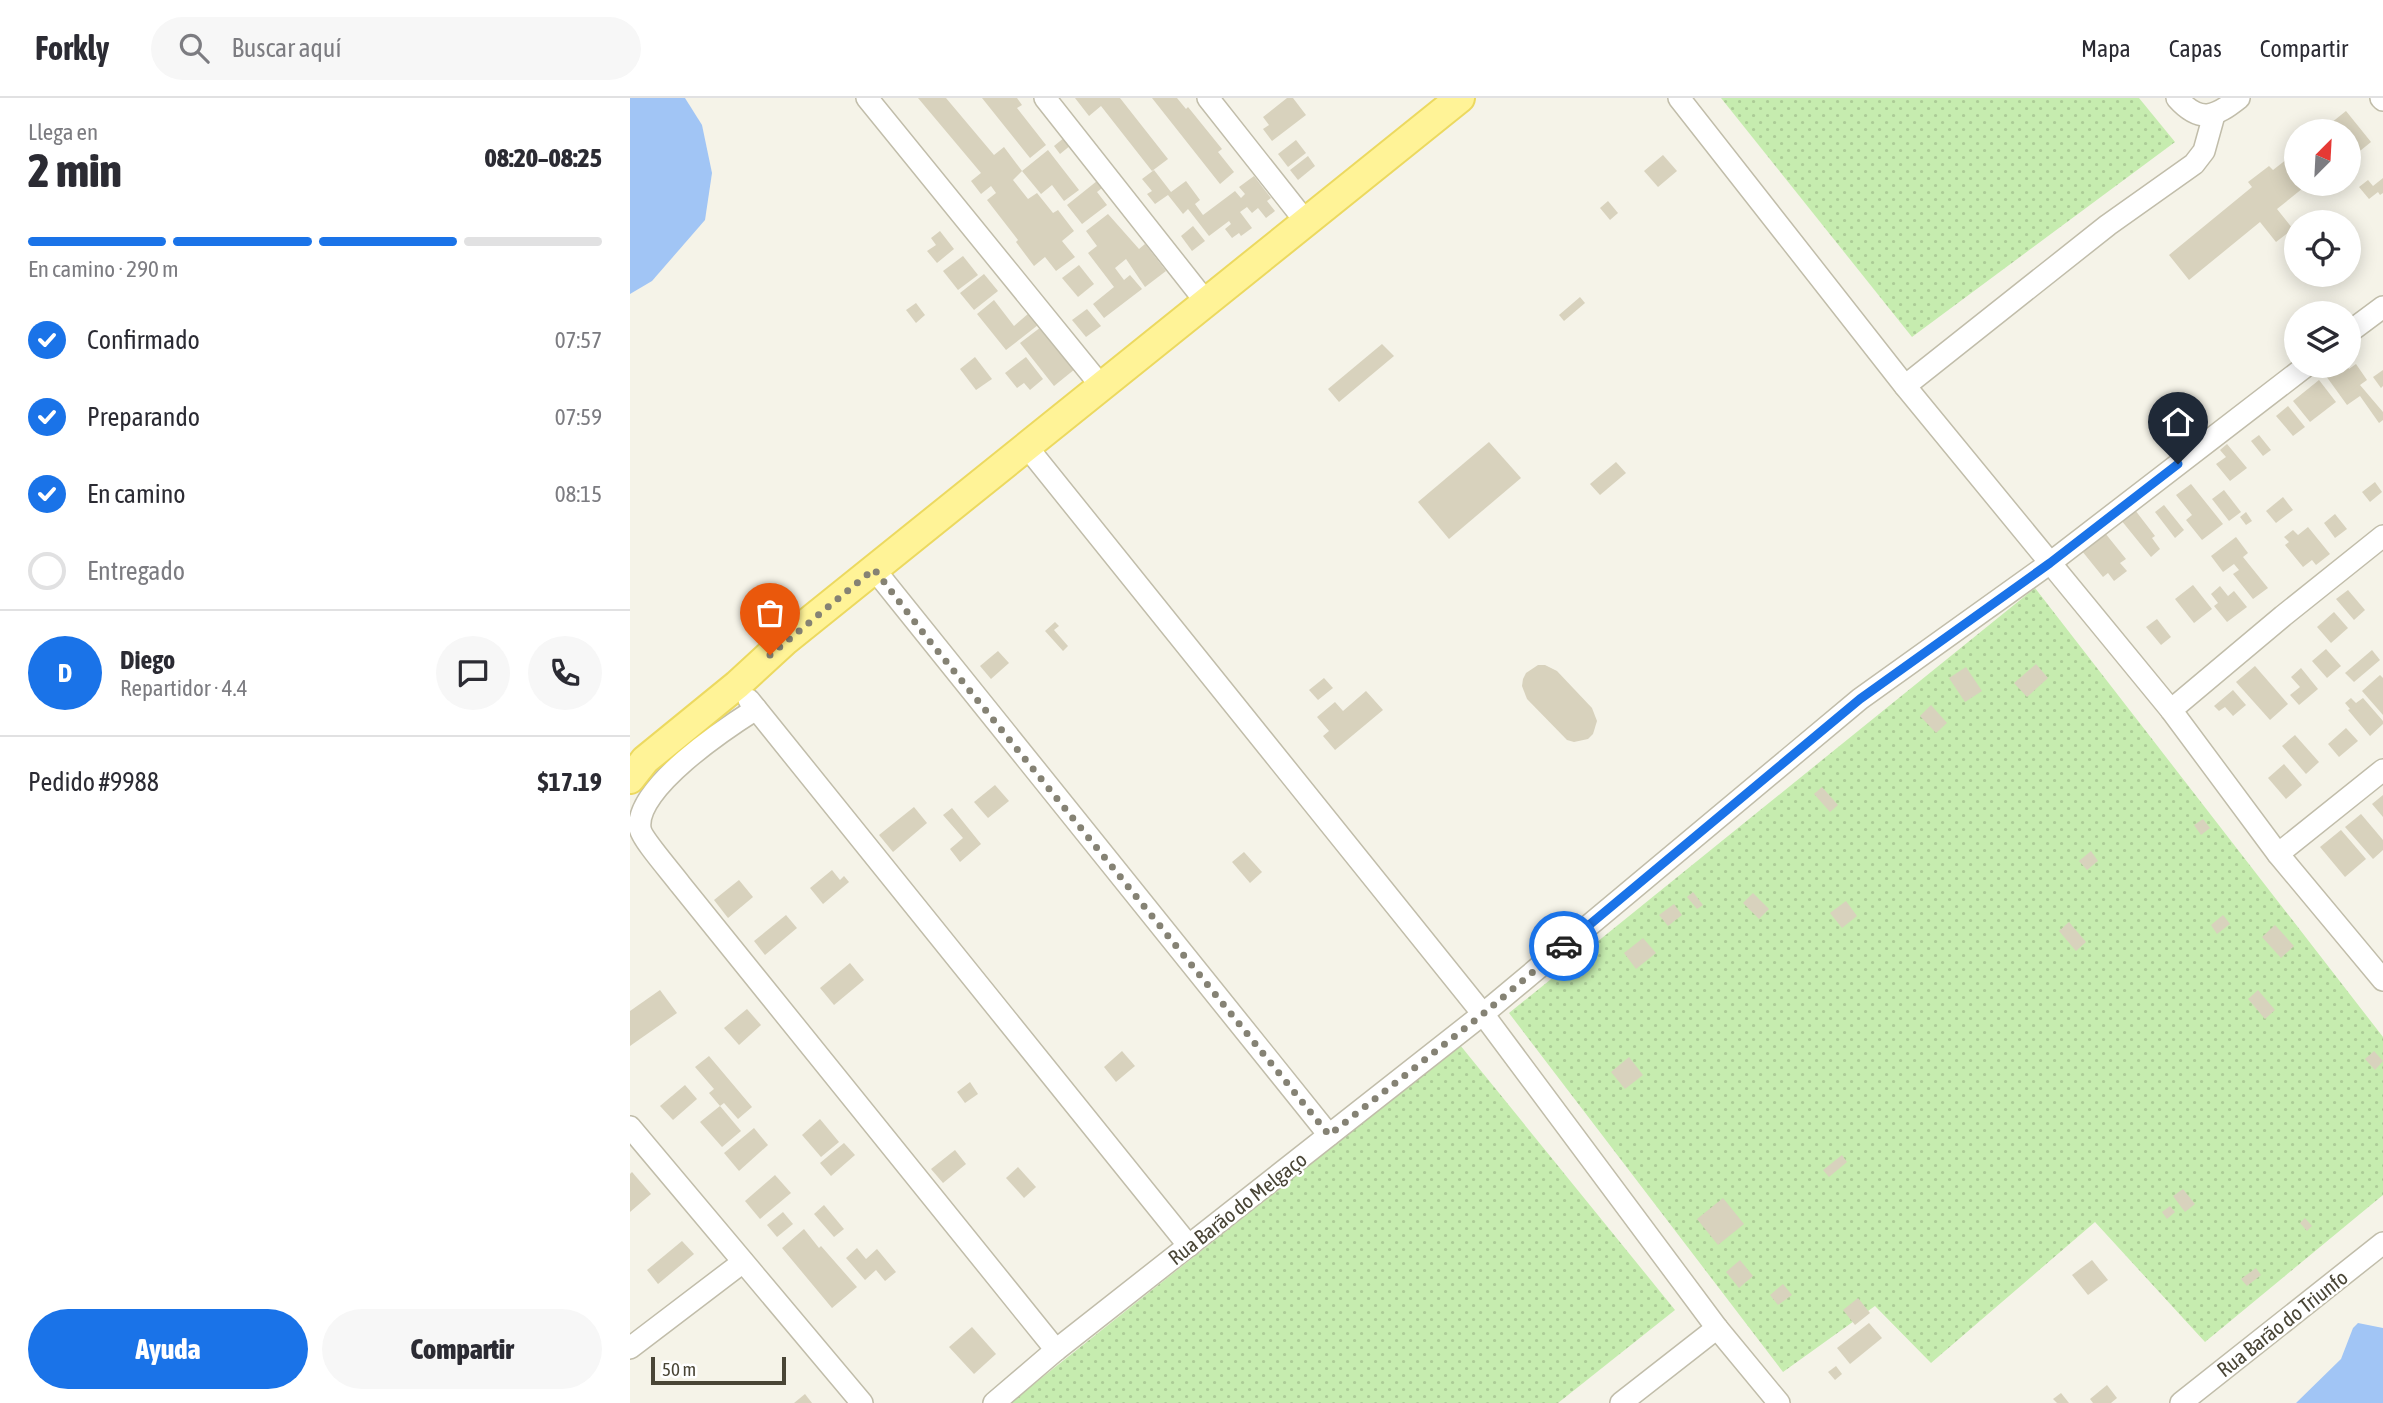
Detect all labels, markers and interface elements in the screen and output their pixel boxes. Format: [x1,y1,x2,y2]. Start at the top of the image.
search box [151,17,641,80]
text: Forkly [35,29,109,67]
icon: search [175,29,213,67]
text: Buscar aquí [231,33,341,63]
text: Mapa [2081,35,2131,62]
text: Capas [2169,35,2222,62]
text: Compartir [2260,35,2348,62]
text: Llega en [28,119,98,145]
north arrow [2284,119,2361,196]
map controls [2284,119,2361,378]
text: 08:20–08:25 [485,143,602,173]
text: 2 min [28,144,122,197]
button: locate [2284,210,2361,287]
text: En camino · 290 m [28,256,179,282]
button: layers [2284,301,2361,378]
icon: check [28,321,66,359]
text: Confirmado [87,325,200,355]
text: 07:57 [555,327,602,353]
pin [2148,392,2208,464]
icon: check [28,398,66,436]
text: Preparando [87,402,200,432]
icon: home [2159,403,2197,441]
text: 07:59 [555,404,602,430]
icon: check [28,475,66,513]
text: En camino [87,479,186,509]
text: 08:15 [555,481,602,507]
text: Entregado [87,556,185,586]
pin [740,583,800,655]
icon: bag [751,594,789,632]
button: chat [436,636,510,710]
button: phone [528,636,602,710]
text: Diego [120,645,175,675]
text: D [58,658,72,688]
text: Repartidor · 4.4 [120,675,247,701]
text: Pedido #9988 [28,767,159,797]
text: $17.19 [538,767,602,797]
courier [1529,911,1599,981]
icon: car [1545,927,1583,965]
street label: Rua Barão do Melgaço [1163,1147,1311,1269]
street label: Rua Barão do Triunfo [2212,1265,2352,1381]
button: Ayuda [28,1309,308,1389]
button: Compartir [322,1309,602,1389]
scale bar [651,1354,786,1386]
text: 50 m [662,1358,696,1380]

